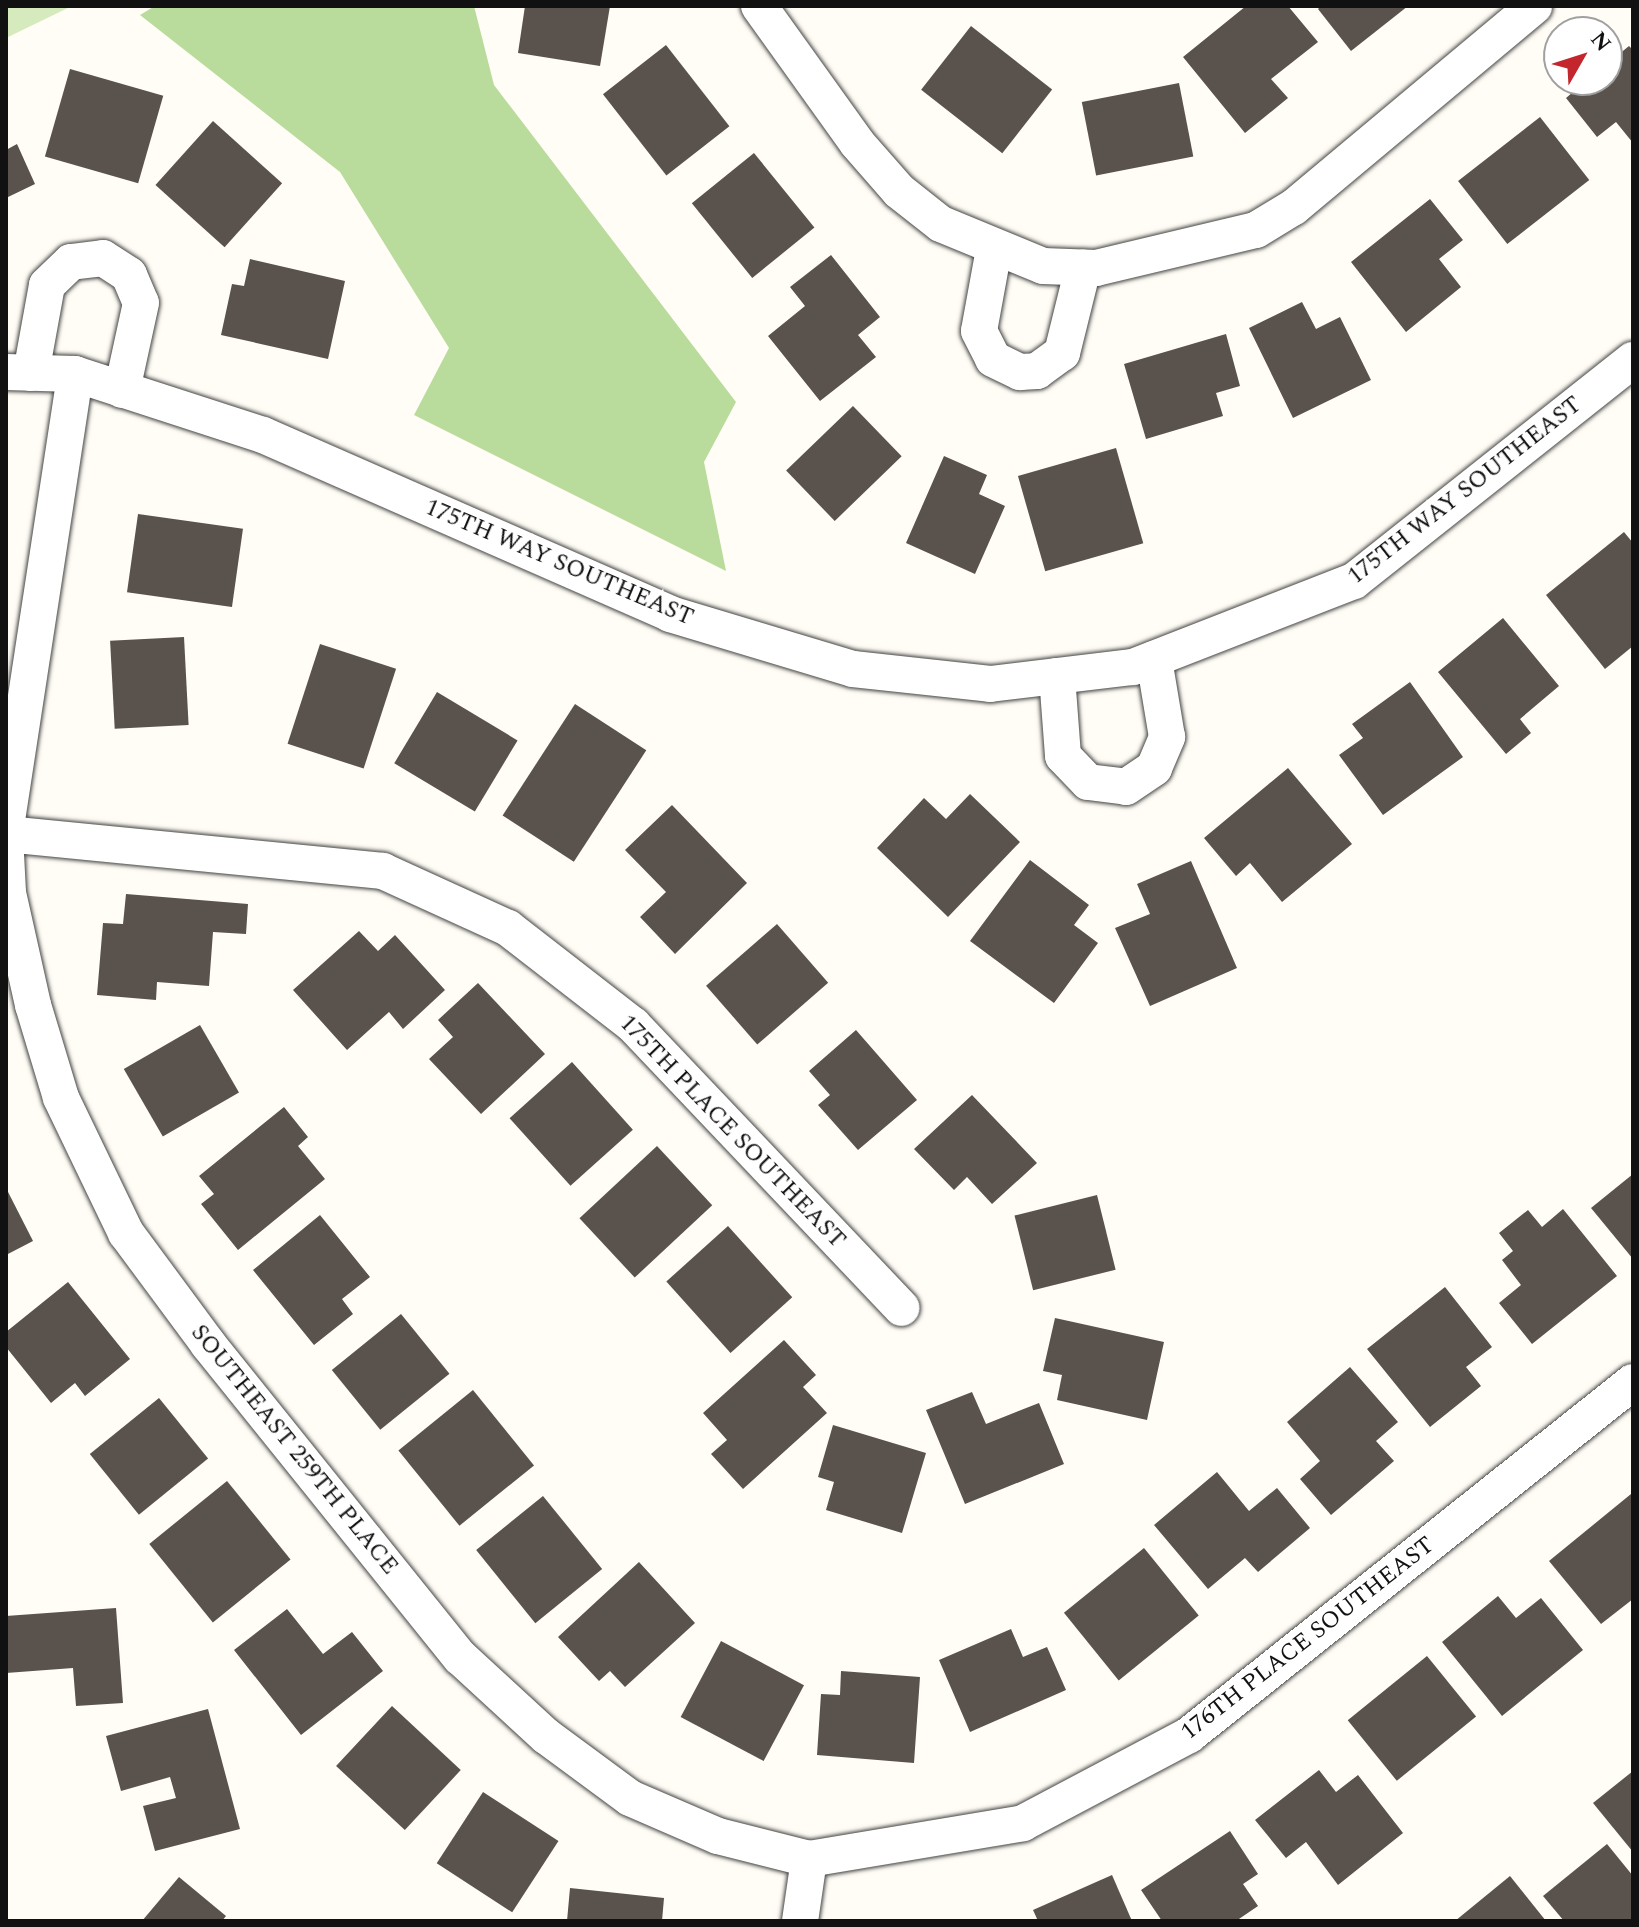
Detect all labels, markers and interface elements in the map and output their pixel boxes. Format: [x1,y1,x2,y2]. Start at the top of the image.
north arrow [1543,16,1623,96]
text: N [1582,24,1619,59]
street label: 175TH WAY SOUTHEAST [1342,391,1588,591]
street label: 175TH WAY SOUTHEAST [420,493,698,633]
street label: 175TH PLACE SOUTHEAST [613,1009,851,1255]
street label: SOUTHEAST 259TH PLACE [184,1319,404,1581]
street label: 176TH PLACE SOUTHEAST [1176,1531,1440,1747]

